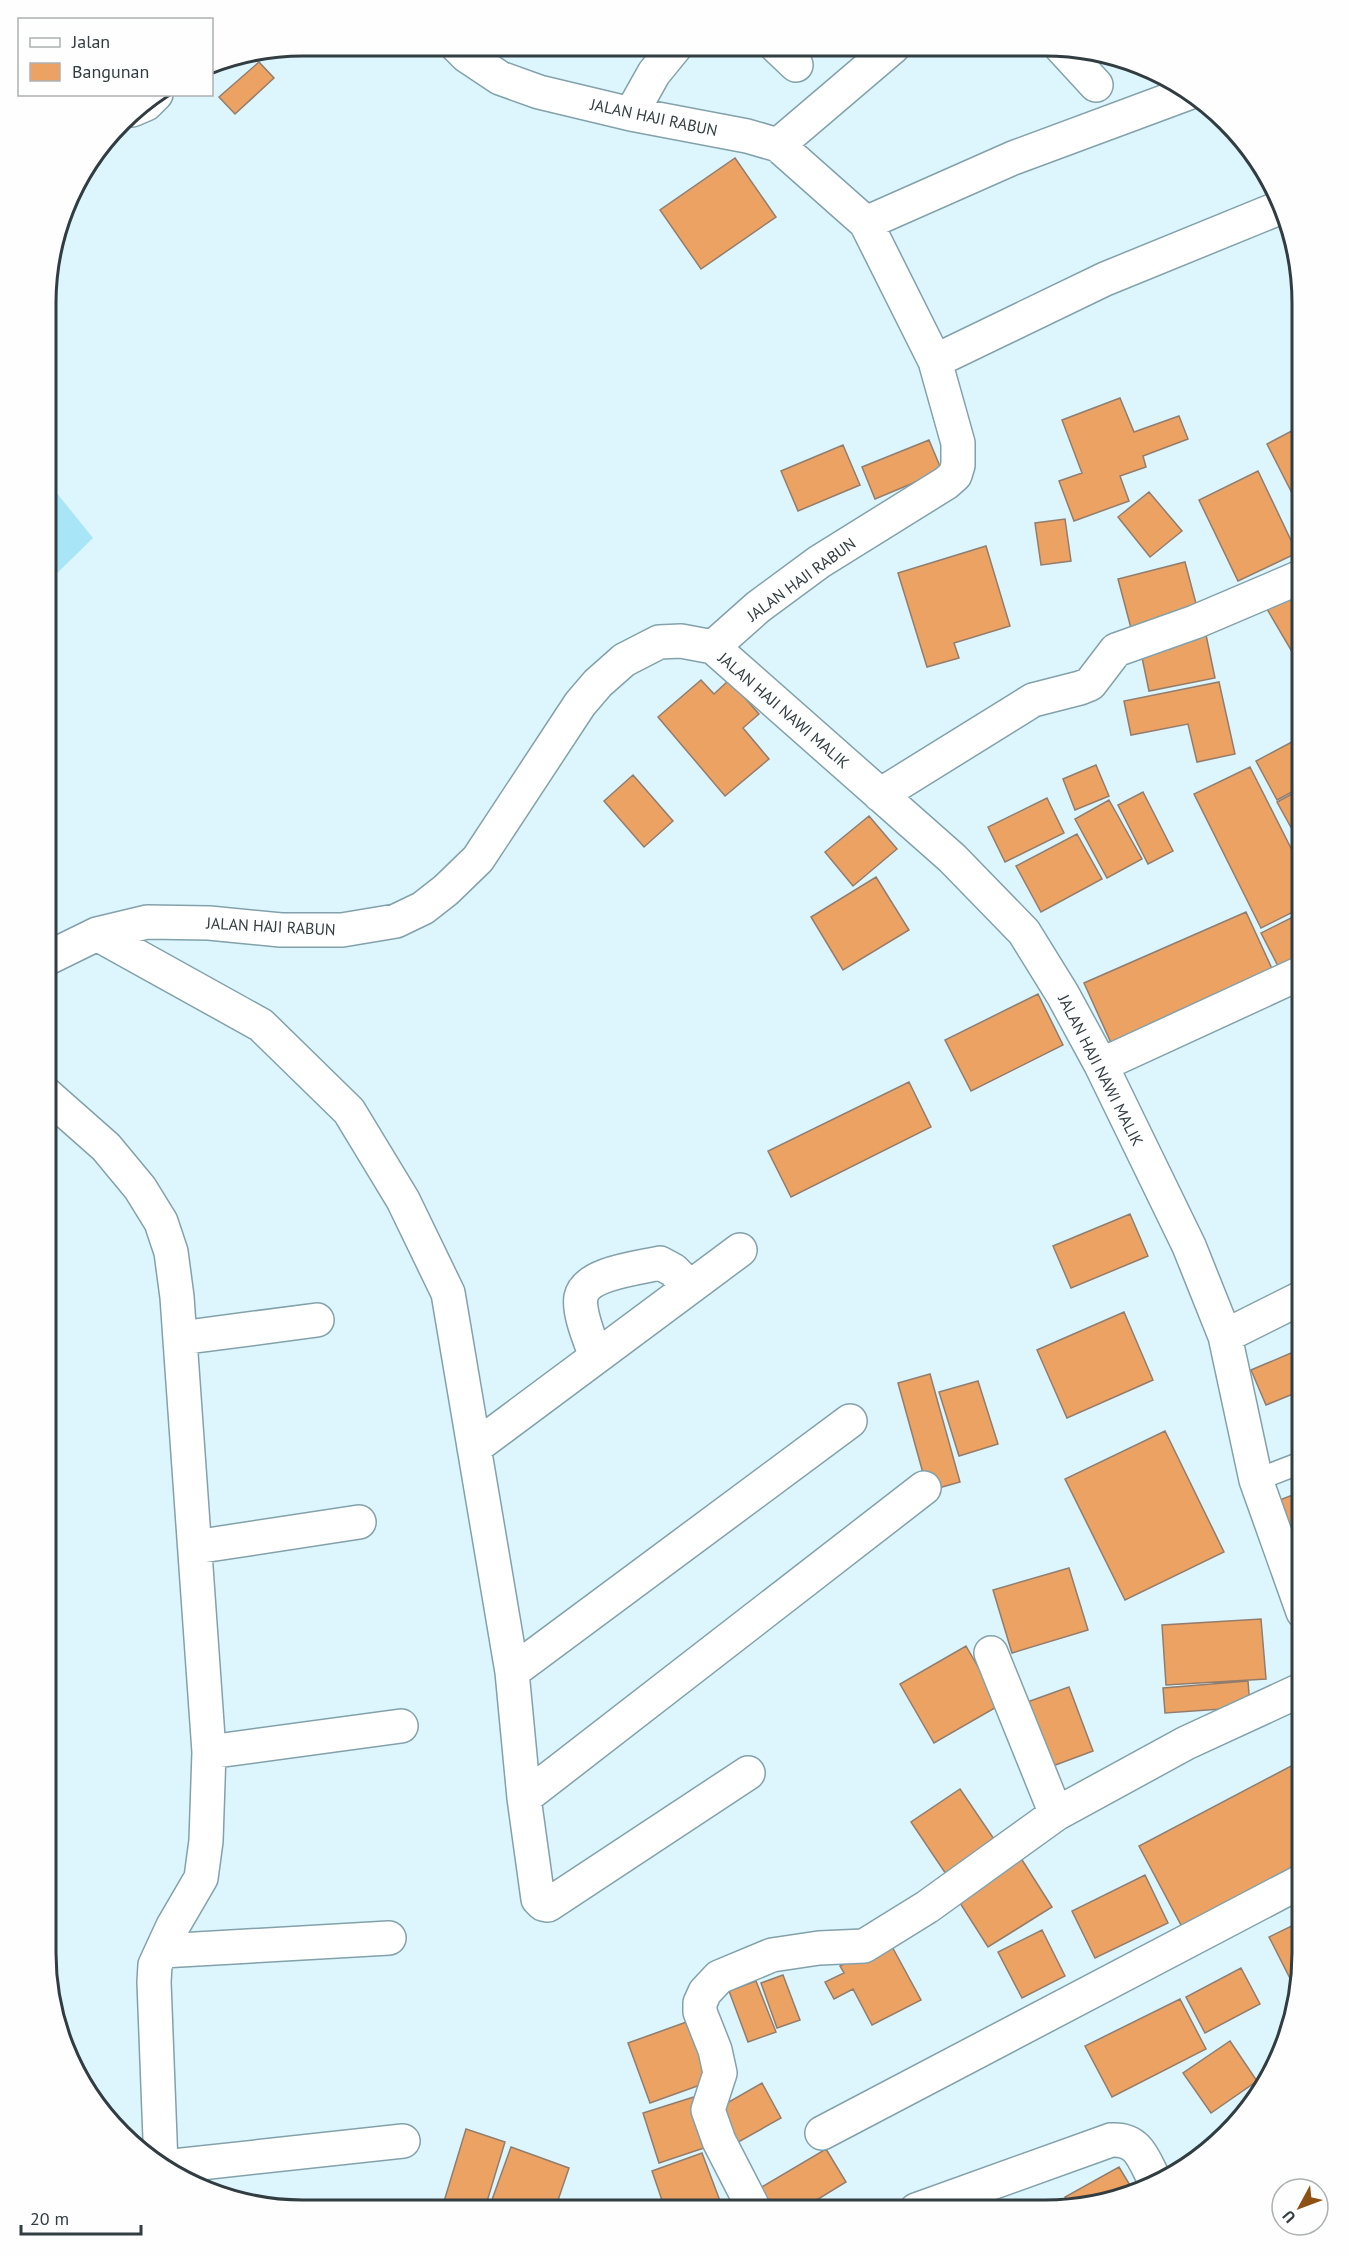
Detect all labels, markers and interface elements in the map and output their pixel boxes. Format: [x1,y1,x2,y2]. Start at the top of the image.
legend [18,18,213,96]
text: Jalan [71,30,110,53]
text: Bangunan [72,60,149,83]
street label: JALAN HAJI RABUN [588,94,719,140]
street label: JALAN HAJI RABUN [742,533,859,626]
street label: JALAN HAJI NAWI MALIK [714,647,854,772]
street label: JALAN HAJI RABUN [205,913,336,939]
street label: JALAN HAJI NAWI MALIK [1054,990,1148,1149]
north arrow [1270,2177,1330,2237]
scale bar [21,2198,141,2236]
text: U [1278,2206,1300,2227]
text: 20 m [30,2207,69,2230]

